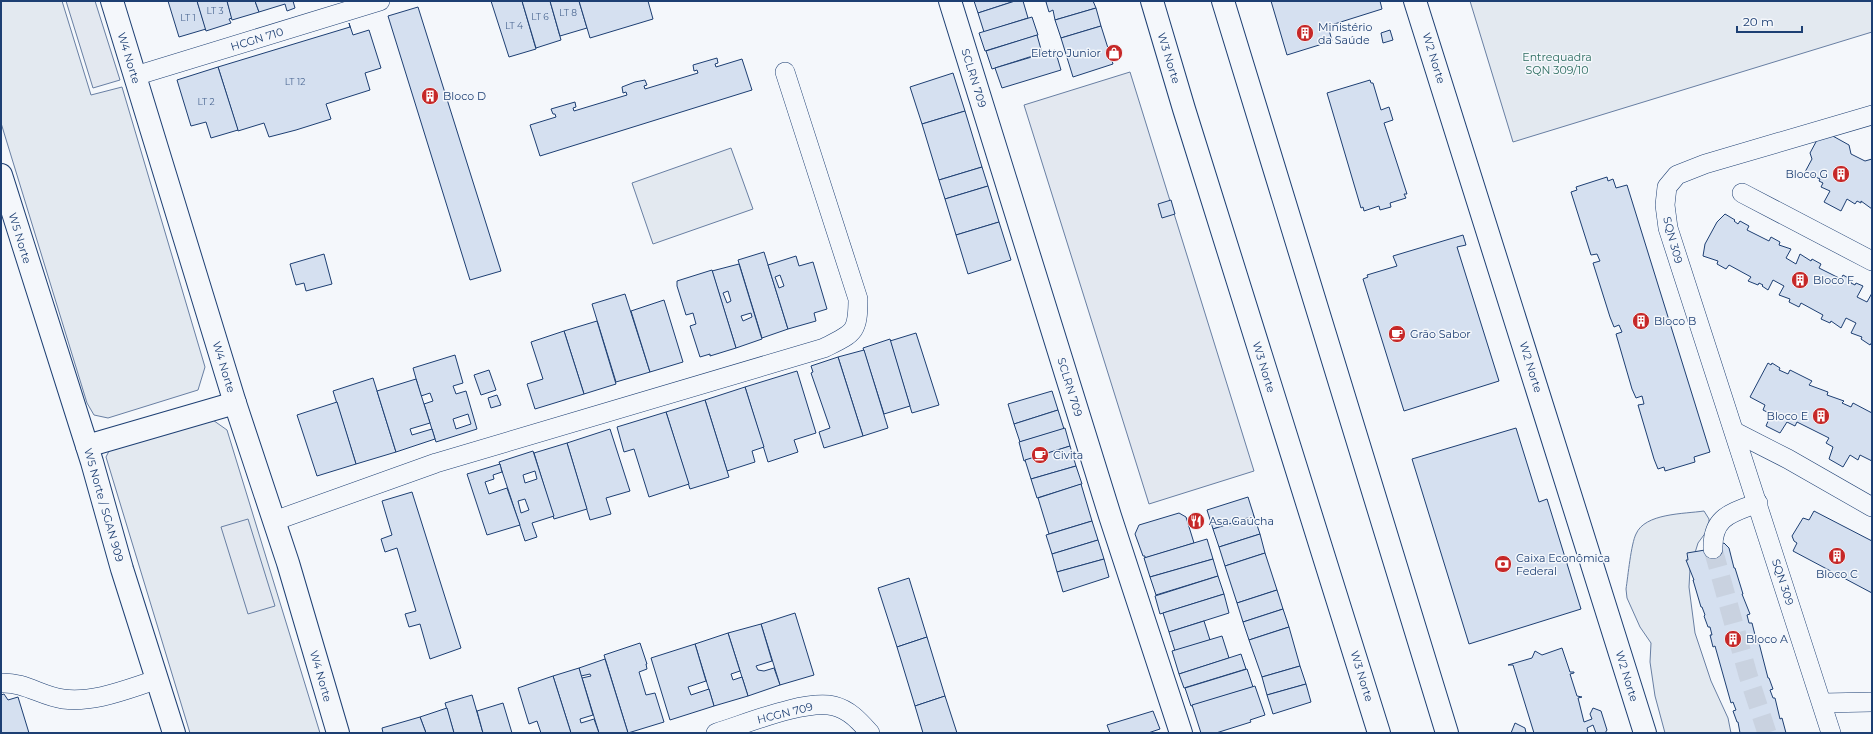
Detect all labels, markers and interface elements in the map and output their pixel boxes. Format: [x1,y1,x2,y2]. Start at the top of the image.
house number: LT 3 [206,5,224,16]
house number: LT 8 [559,7,577,18]
scale bar [1737,8,1802,34]
house number: LT 6 [531,11,549,22]
house number: LT 1 [180,12,196,23]
text: 20 m [1743,14,1774,29]
house number: LT 4 [505,20,523,31]
place label: Ministério da Saúde [1318,20,1372,47]
building icon: Ministério da Saúde [1295,23,1315,43]
street label: HCGN 710 [229,24,285,54]
street label: W4 Norte [115,31,144,86]
street label: W3 Norte [1155,31,1183,86]
street label: W2 Norte [1420,31,1448,86]
shop icon: Eletro Junior [1104,43,1124,63]
place label: Eletro Junior [1031,46,1101,60]
street label: SCLRN 709 [958,47,990,110]
park label: Entrequadra SQN 309/10 [1522,50,1592,77]
house number: LT 12 [285,76,305,87]
building icon: Bloco D [420,86,440,106]
place label: Bloco D [443,89,486,103]
house number: LT 2 [197,96,215,107]
building icon: Bloco G [1831,164,1851,184]
place label: Bloco G [1785,167,1828,181]
street label: W5 Norte [6,211,34,266]
street label: SQN 309 [1660,215,1686,265]
building icon: Bloco F [1790,270,1810,290]
place label: Bloco F [1813,273,1854,287]
building icon: Bloco B [1631,311,1651,331]
place label: Bloco B [1654,314,1696,328]
cafe icon: Grão Sabor [1387,324,1407,344]
place label: Grão Sabor [1410,327,1471,341]
street label: W4 Norte [210,340,239,395]
street label: W3 Norte [1250,340,1278,395]
street label: W2 Norte [1517,340,1545,395]
street label: SCLRN 709 [1054,356,1086,419]
building icon: Bloco E [1811,406,1831,426]
place label: Bloco E [1767,409,1808,423]
cafe icon: Civita [1030,445,1050,465]
street label: W5 Norte / SGAN 909 [81,447,127,564]
place label: Civita [1053,448,1083,462]
restaurant icon: Asa Gaúcha [1186,511,1206,531]
place label: Asa Gaúcha [1209,514,1274,528]
building icon: Bloco C [1827,546,1847,566]
place label: Caixa Econômica Federal [1516,551,1610,578]
bank icon: Caixa Econômica Federal [1493,554,1513,574]
street label: SQN 309 [1769,557,1797,607]
place label: Bloco C [1816,567,1858,581]
building icon: Bloco A [1723,629,1743,649]
place label: Bloco A [1746,632,1788,646]
street label: W4 Norte [307,649,335,704]
street label: W3 Norte [1348,649,1376,704]
street label: W2 Norte [1613,649,1641,704]
street label: HCGN 709 [756,699,815,727]

